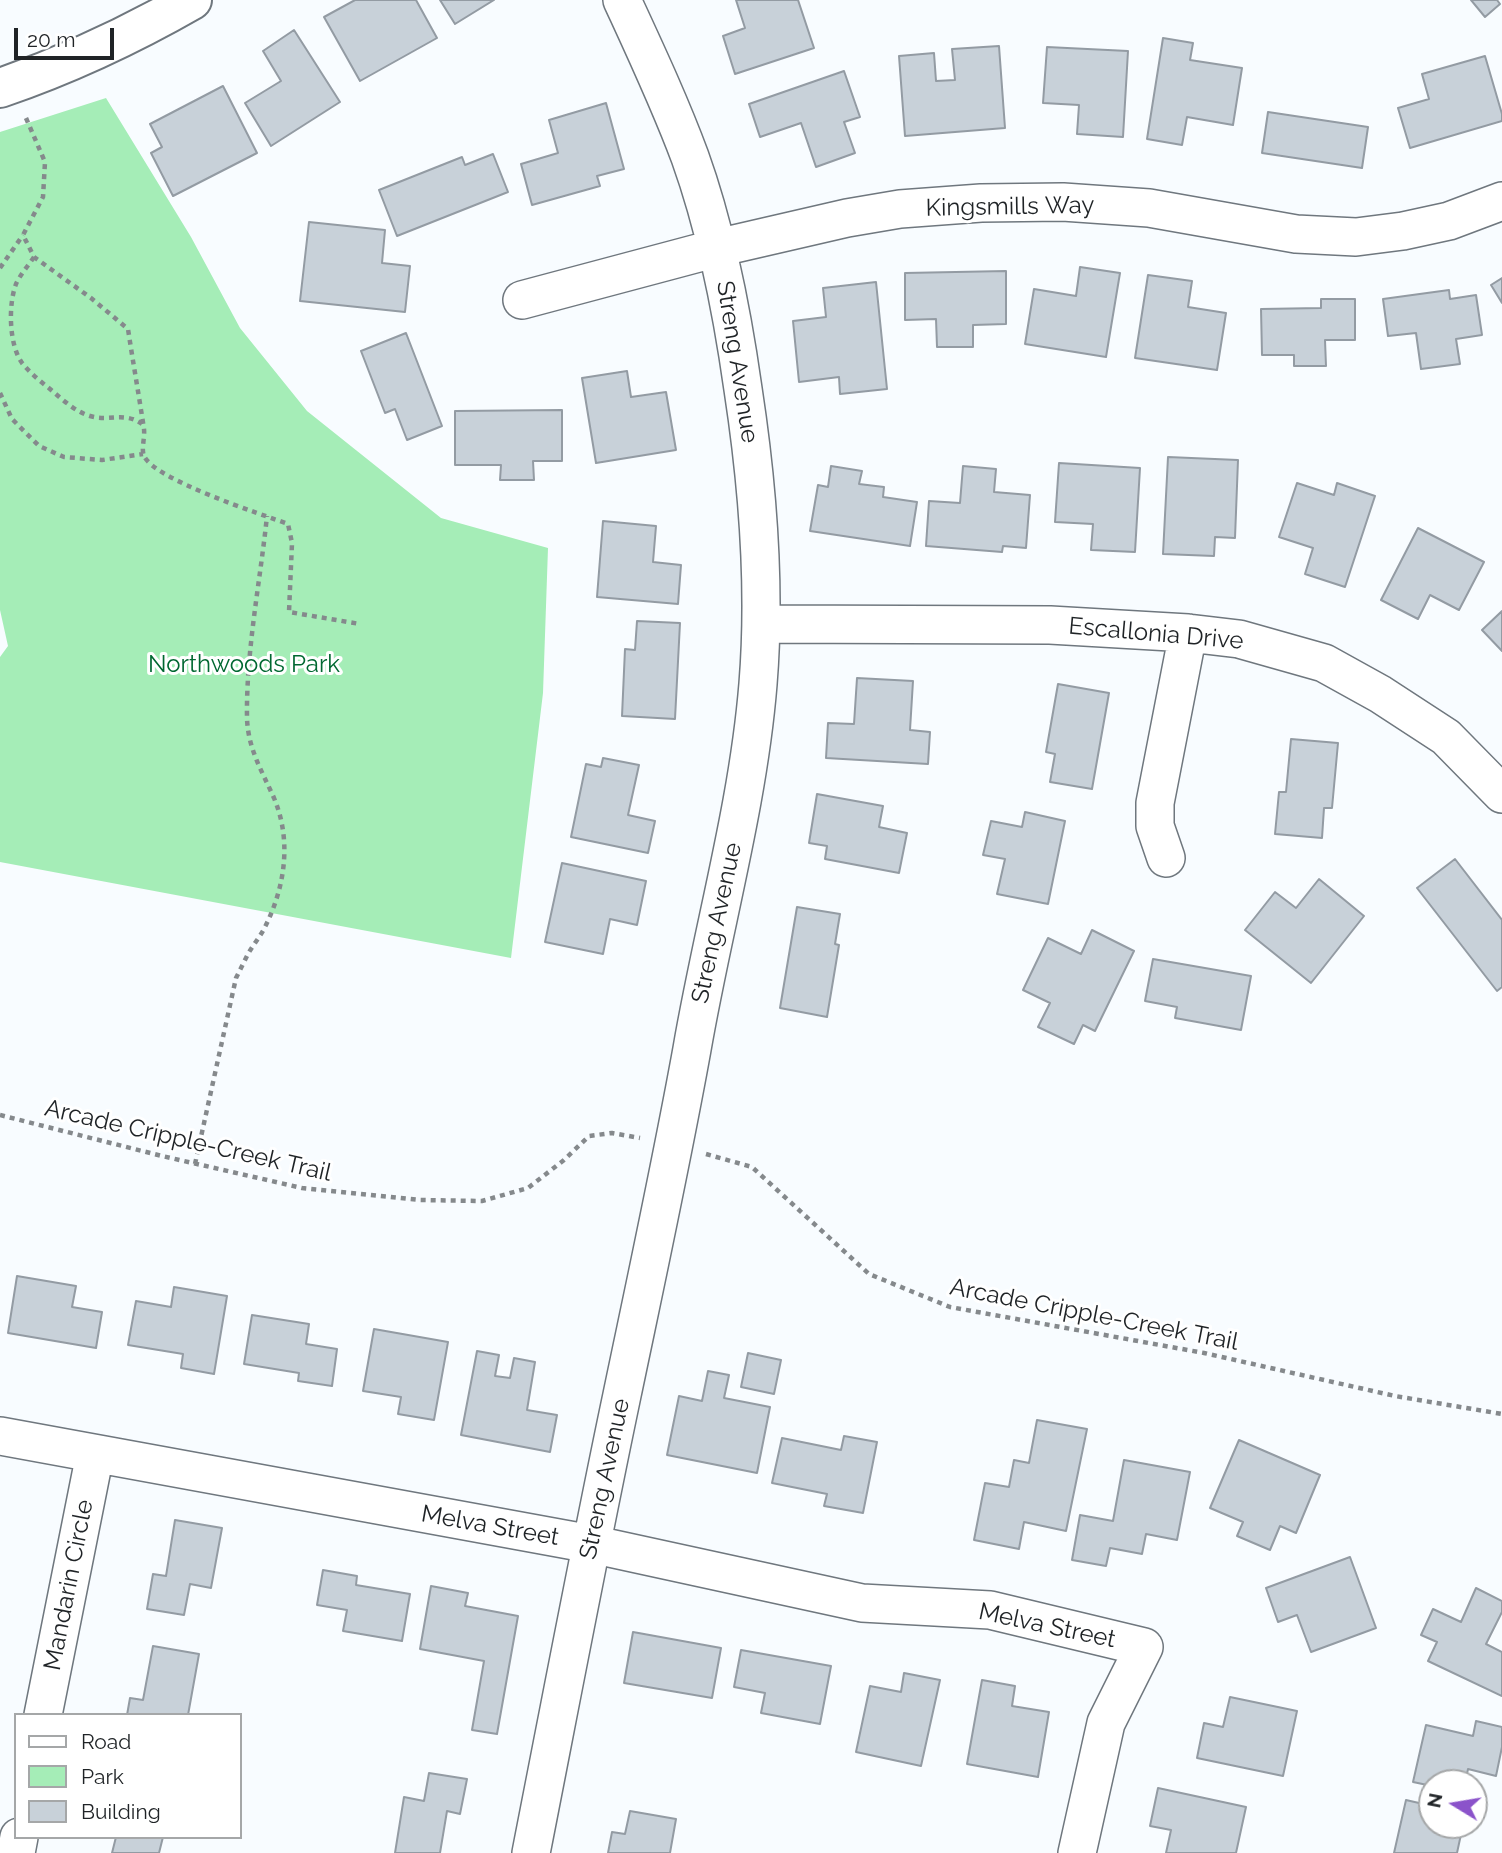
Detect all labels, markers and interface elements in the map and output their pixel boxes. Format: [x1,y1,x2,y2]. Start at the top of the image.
scale bar [18,14,117,58]
text: 20 m [27,27,75,52]
street label: Kingsmills Way [925,191,1095,223]
street label: Streng Avenue [710,279,764,445]
street label: Escallonia Drive [1067,612,1245,656]
park label: Northwoods Park [148,651,340,679]
street label: Streng Avenue [686,840,748,1006]
street label: Arcade Cripple-Creek Trail [42,1094,334,1188]
street label: Arcade Cripple-Creek Trail [947,1273,1241,1357]
street label: Streng Avenue [574,1396,636,1562]
street label: Mandarin Circle [38,1497,100,1673]
street label: Melva Street [419,1500,561,1552]
street label: Melva Street [976,1597,1118,1655]
legend [14,1713,242,1839]
text: Road [81,1729,131,1754]
text: Park [81,1764,124,1789]
north arrow [1418,1769,1488,1839]
text: N [1422,1791,1447,1810]
text: Building [81,1799,161,1824]

